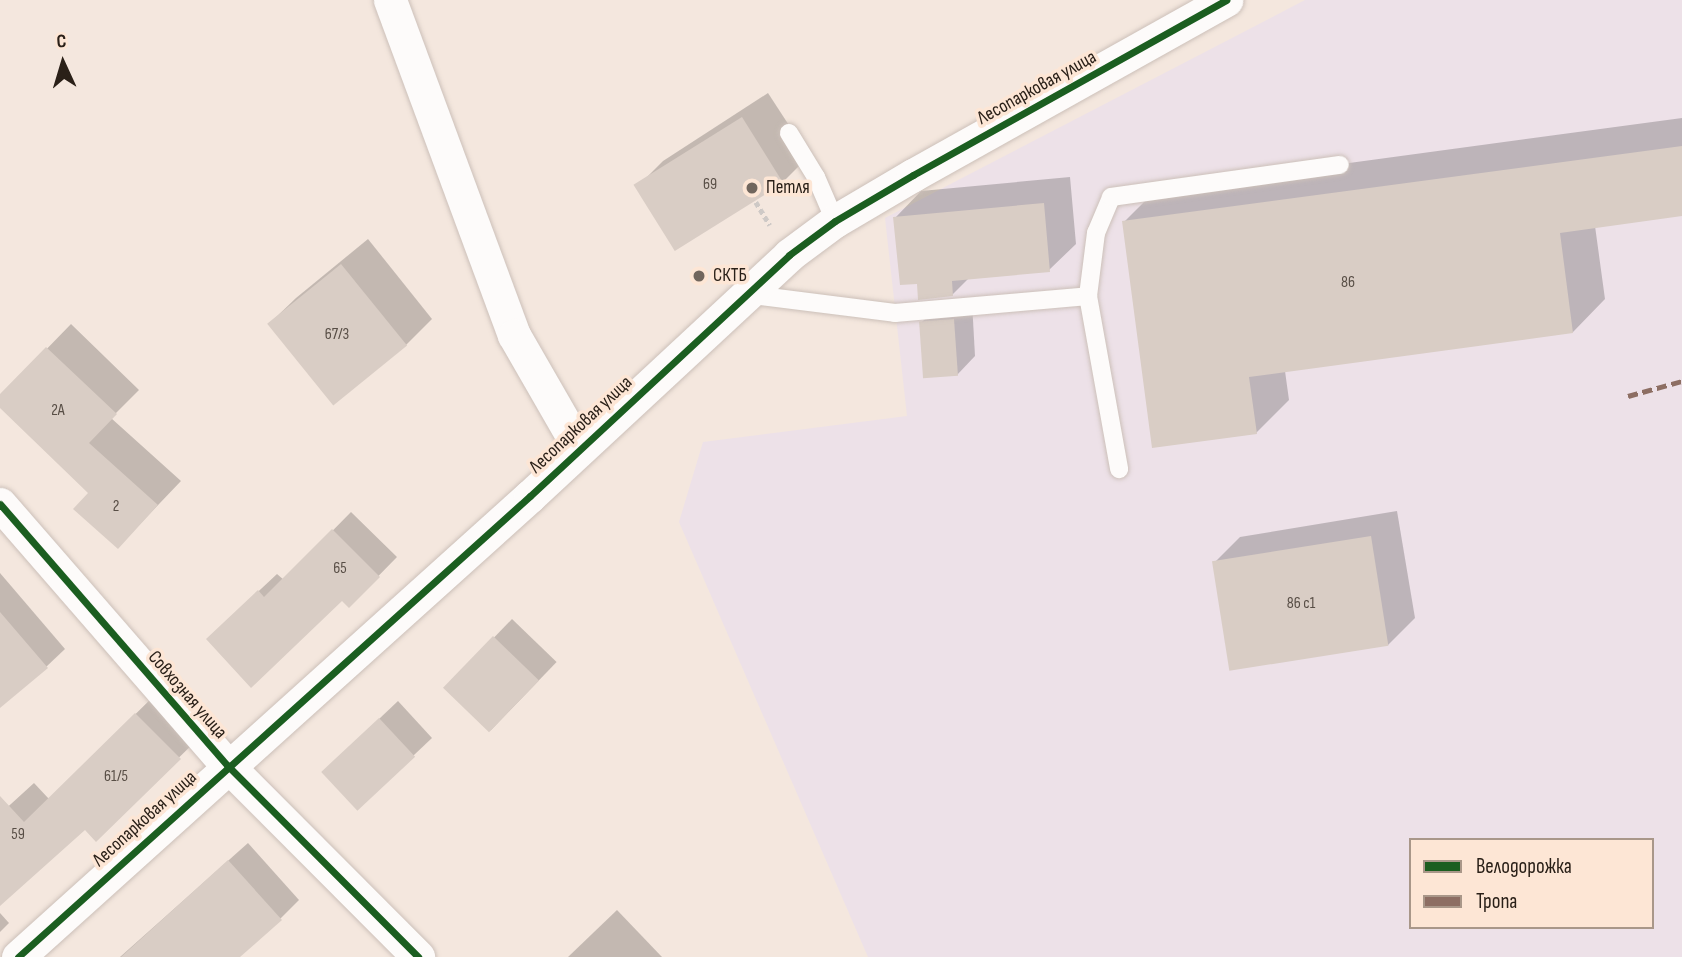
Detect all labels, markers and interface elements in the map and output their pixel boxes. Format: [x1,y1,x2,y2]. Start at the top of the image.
north arrow [28,28,98,98]
text: С [56,30,67,53]
street label: Лесопарковая улица [974,46,1100,130]
house number: 69 [703,175,717,195]
place label: Петля [766,177,810,199]
marker: Петля [744,180,760,196]
place label: СКТБ [713,265,747,287]
marker: СКТБ [691,268,707,284]
house number: 86 [1341,273,1355,293]
house number: 67/3 [325,325,349,345]
street label: Лесопарковая улица [525,372,637,478]
house number: 2А [51,401,65,421]
house number: 2 [113,497,119,517]
house number: 65 [333,559,347,579]
house number: 86 с1 [1287,594,1315,614]
street label: Совхозная улица [143,646,231,744]
street label: Лесопарковая улица [88,766,202,872]
house number: 61/5 [104,767,128,787]
house number: 59 [11,825,25,845]
legend [1409,838,1654,929]
text: Велодорожка [1476,854,1572,879]
text: Тропа [1476,889,1517,914]

